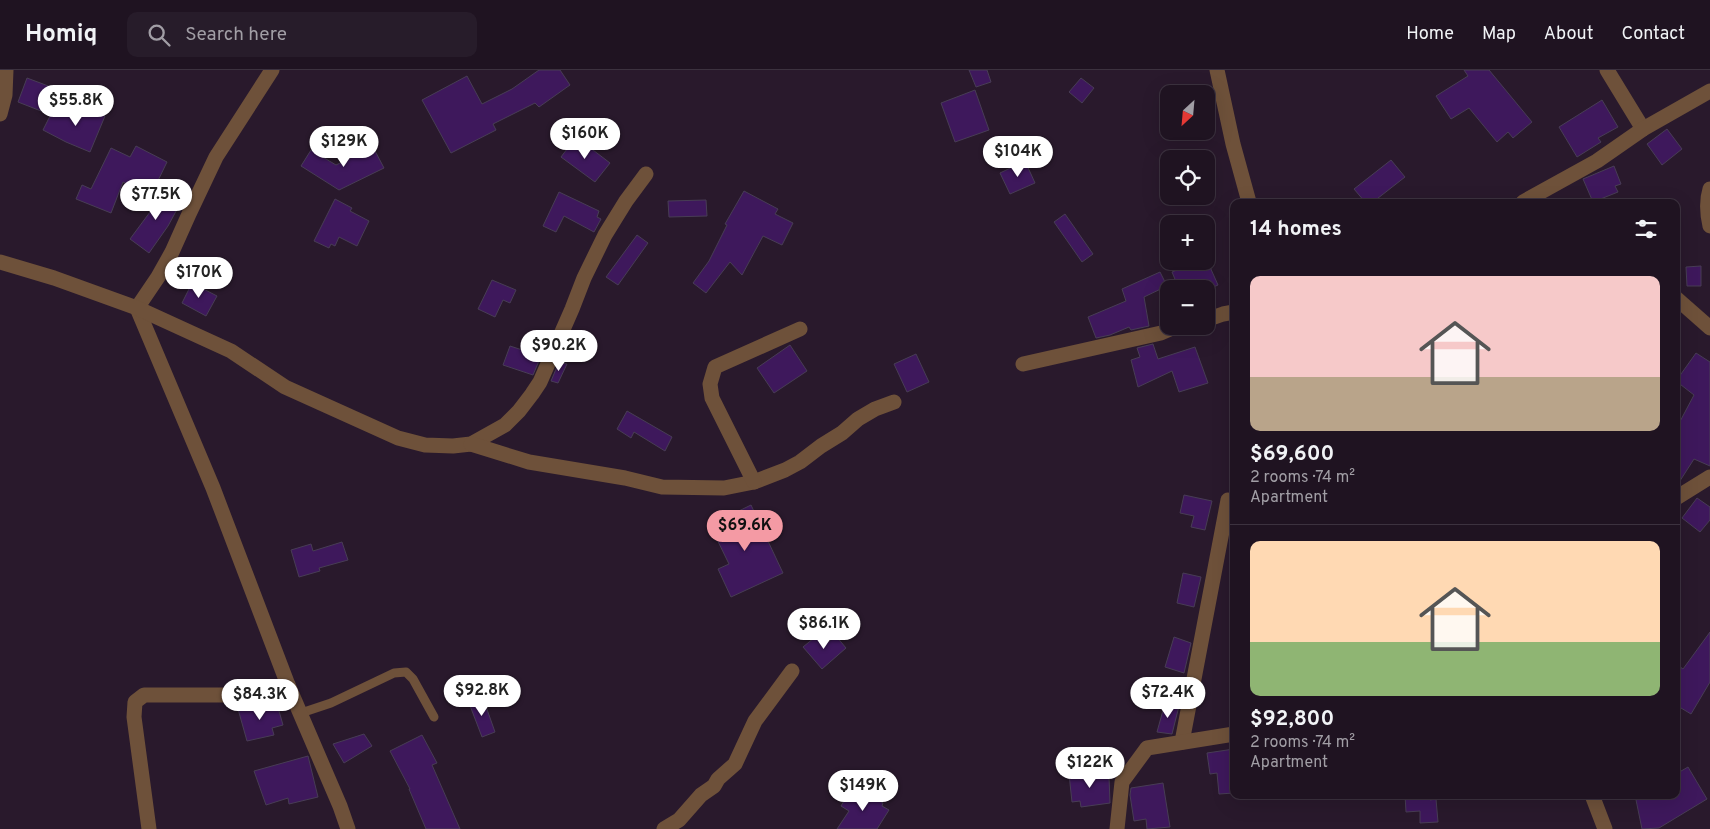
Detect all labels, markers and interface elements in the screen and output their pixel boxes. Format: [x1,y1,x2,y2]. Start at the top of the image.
search box [127,12,477,57]
text: Homiq [25,20,97,50]
icon: search [145,21,173,49]
text: Search here [185,23,287,47]
text: Home [1406,23,1454,46]
text: Map [1482,23,1516,46]
text: About [1544,23,1593,46]
text: Contact [1621,23,1685,46]
pin: $55.8K [35,85,117,127]
north arrow [1160,85,1215,140]
map controls [1160,85,1215,335]
text: $55.8K [49,91,103,111]
pin: $160K [550,118,620,160]
text: $160K [561,124,609,144]
pin: $129K [309,126,379,168]
text: $129K [321,132,368,152]
pin: $104K [983,136,1053,178]
text: $104K [994,142,1042,162]
button: locate [1160,150,1215,205]
pin: $77.5K [115,178,197,221]
text: $77.5K [131,185,181,205]
button: + [1160,215,1215,270]
icon: filters [1632,215,1660,243]
text: 14 homes [1250,216,1342,243]
pin: $170K [164,256,234,299]
text: $170K [176,263,222,283]
button: − [1160,280,1215,335]
icon: home [1410,308,1500,398]
pin: $90.2K [518,330,600,372]
text: $90.2K [531,336,587,356]
text: $69,600 [1250,441,1334,468]
text: 2 rooms · 74 m² [1250,468,1355,488]
text: Apartment [1250,488,1328,508]
pin: $69.6K [704,510,786,552]
text: $69.6K [718,516,772,536]
icon: home [1410,574,1500,664]
pin: $86.1K [783,608,865,650]
text: $86.1K [798,614,850,634]
pin: $92.8K [441,674,523,717]
pin: $72.4K [1127,676,1209,719]
pin: $84.3K [219,678,301,721]
text: $92.8K [455,681,509,701]
text: $72.4K [1141,683,1195,703]
text: $84.3K [233,685,287,705]
text: $92,800 [1250,706,1334,733]
text: 2 rooms · 74 m² [1250,733,1355,753]
pin: $122K [1055,746,1125,789]
text: $122K [1067,753,1113,773]
text: Apartment [1250,753,1328,773]
pin: $149K [828,770,898,812]
text: $149K [839,776,887,796]

